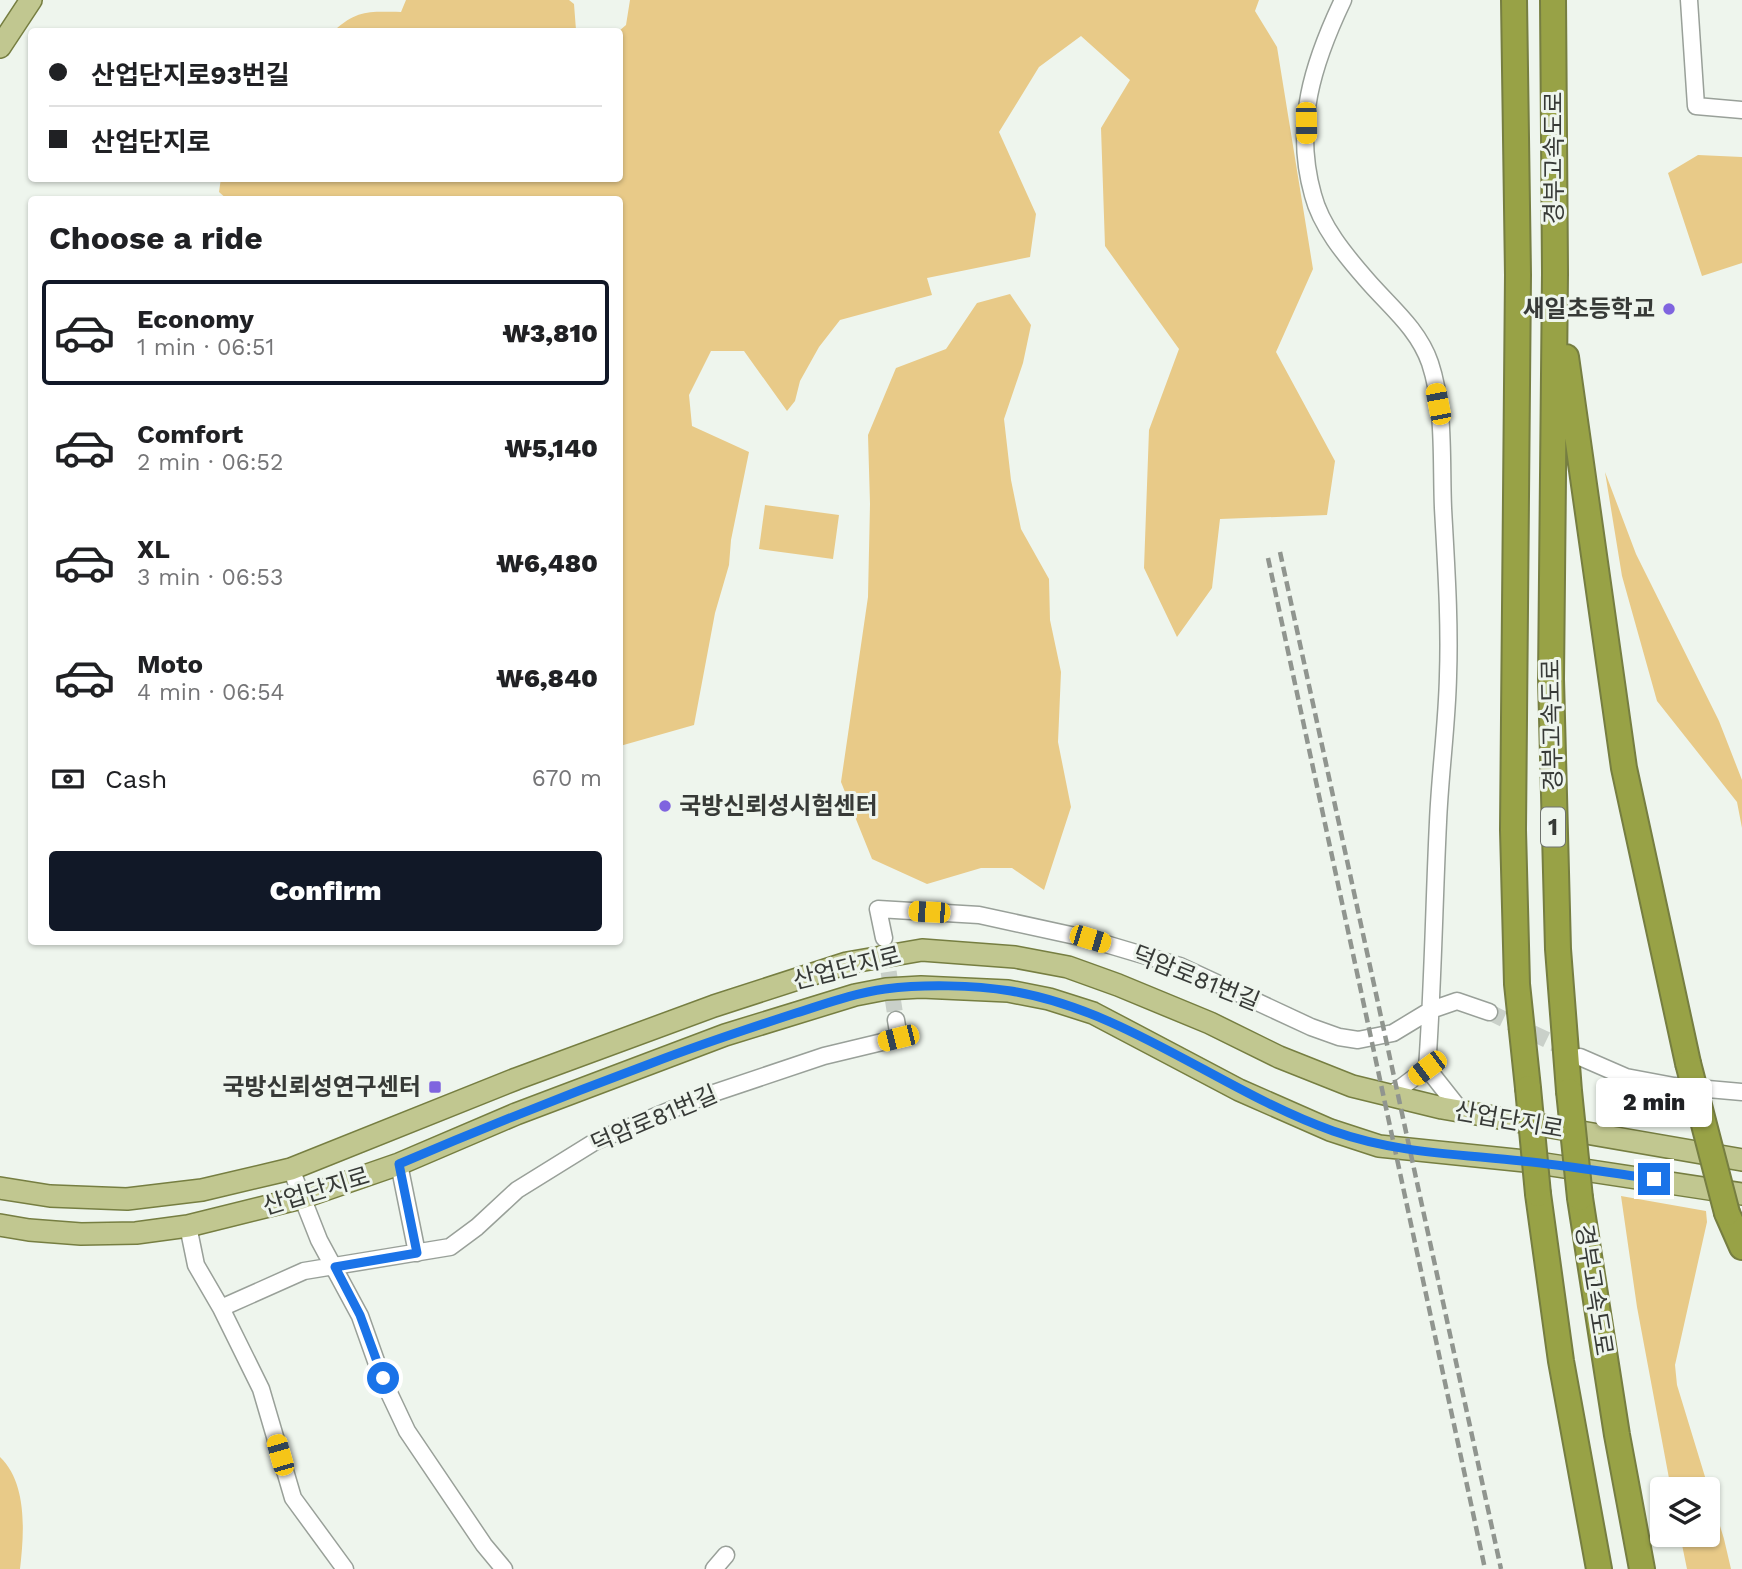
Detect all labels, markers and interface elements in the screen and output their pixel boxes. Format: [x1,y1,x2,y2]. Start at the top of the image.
text: 산업단지로93번길 [91,60,290,90]
street label: 경부고속도로 [1540,92,1568,224]
car [1296,102,1317,144]
text: 산업단지로 [91,127,211,157]
text: Choose a ride [49,219,263,257]
place label: 새일초등학교 [1523,295,1655,323]
icon: car [53,301,116,364]
marker: 새일초등학교 [1661,301,1677,317]
text: Economy [137,304,254,334]
text: ₩3,810 [502,318,598,348]
text: 1 min · 06:51 [137,334,274,361]
car [1424,381,1453,427]
icon: car [53,416,116,479]
text: Comfort [137,419,243,449]
text: ₩5,140 [505,433,598,463]
text: 2 min · 06:52 [137,449,283,476]
icon: car [53,531,116,594]
text: XL [137,534,170,564]
text: ₩6,480 [496,548,598,578]
text: 3 min · 06:53 [137,564,283,591]
icon: car [53,646,116,709]
text: Moto [137,649,203,679]
street label: 경부고속도로 [1537,659,1567,791]
text: ₩6,840 [496,663,598,693]
text: 4 min · 06:54 [137,679,285,706]
icon: cash [49,760,87,798]
text: Cash [105,764,167,794]
text: 670 m [532,765,602,792]
place label: 국방신뢰성시험센터 [679,792,878,820]
marker: 국방신뢰성시험센터 [657,798,673,814]
road number: 1 [1541,807,1565,846]
button: Confirm [49,851,602,931]
car [908,900,951,924]
car [1067,923,1114,955]
street label: 덕암로81번길 [1128,940,1264,1016]
street label: 산업단지로 [790,941,904,995]
car [876,1023,921,1053]
car [1404,1047,1451,1089]
place label: 국방신뢰성연구센터 [222,1073,421,1101]
callout: 2 min [1596,1078,1712,1126]
marker: 국방신뢰성연구센터 [427,1079,443,1095]
street label: 덕암로81번길 [587,1080,721,1158]
text: 2 min [1623,1089,1685,1116]
street label: 산업단지로 [1452,1097,1566,1143]
street label: 산업단지로 [259,1161,373,1221]
route end [1638,1163,1670,1195]
street label: 경부고속도로 [1570,1222,1618,1358]
route start [367,1362,399,1394]
car [265,1432,296,1478]
map controls [1650,1477,1720,1547]
button: layers [1650,1477,1720,1547]

